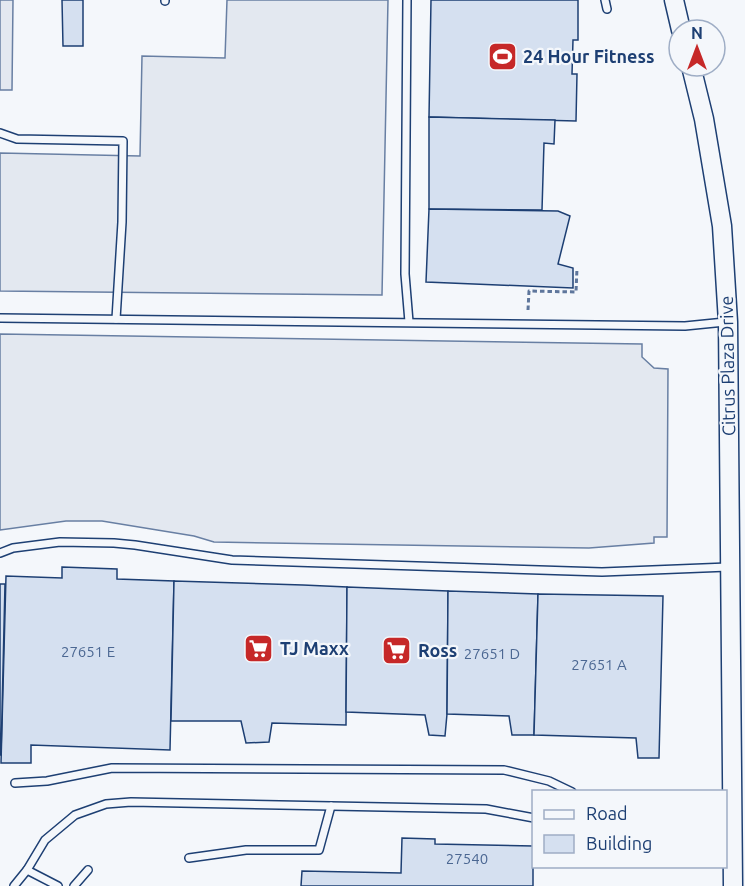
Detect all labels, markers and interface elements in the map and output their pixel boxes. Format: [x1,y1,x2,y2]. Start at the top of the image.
north arrow [667,18,727,78]
text: N [691,24,703,42]
sports icon: 24 Hour Fitness [486,41,518,73]
place label: 24 Hour Fitness [523,46,654,66]
street label: Citrus Plaza Drive [716,296,738,436]
supermarket icon: TJ Maxx [243,633,275,665]
supermarket icon: Ross [381,635,413,667]
place label: TJ Maxx [280,638,349,658]
place label: Ross [418,640,457,660]
house number: 27651 E [61,643,115,660]
house number: 27651 D [464,645,520,662]
house number: 27651 A [571,656,627,673]
legend [532,790,727,868]
text: Road [586,803,628,823]
text: Building [586,833,652,853]
house number: 27540 [446,850,488,867]

